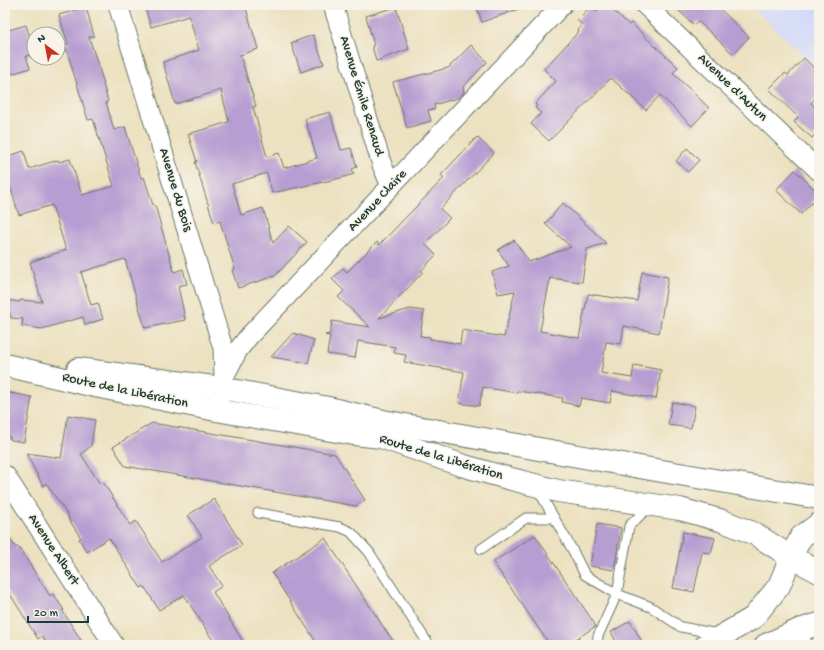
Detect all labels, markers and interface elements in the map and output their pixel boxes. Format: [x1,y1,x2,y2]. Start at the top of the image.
north arrow [26,26,66,66]
text: N [36,32,48,46]
street label: Avenue Émile Renaud [335,34,388,160]
street label: Avenue d'Autun [693,50,771,126]
street label: Avenue du Bois [154,146,196,234]
street label: Avenue Claire [345,166,412,236]
street label: Route de la Libération [60,369,190,413]
street label: Route de la Libération [377,431,505,485]
street label: Avenue Albert [24,511,83,590]
scale bar [28,598,88,624]
text: 20 m [34,607,59,621]

